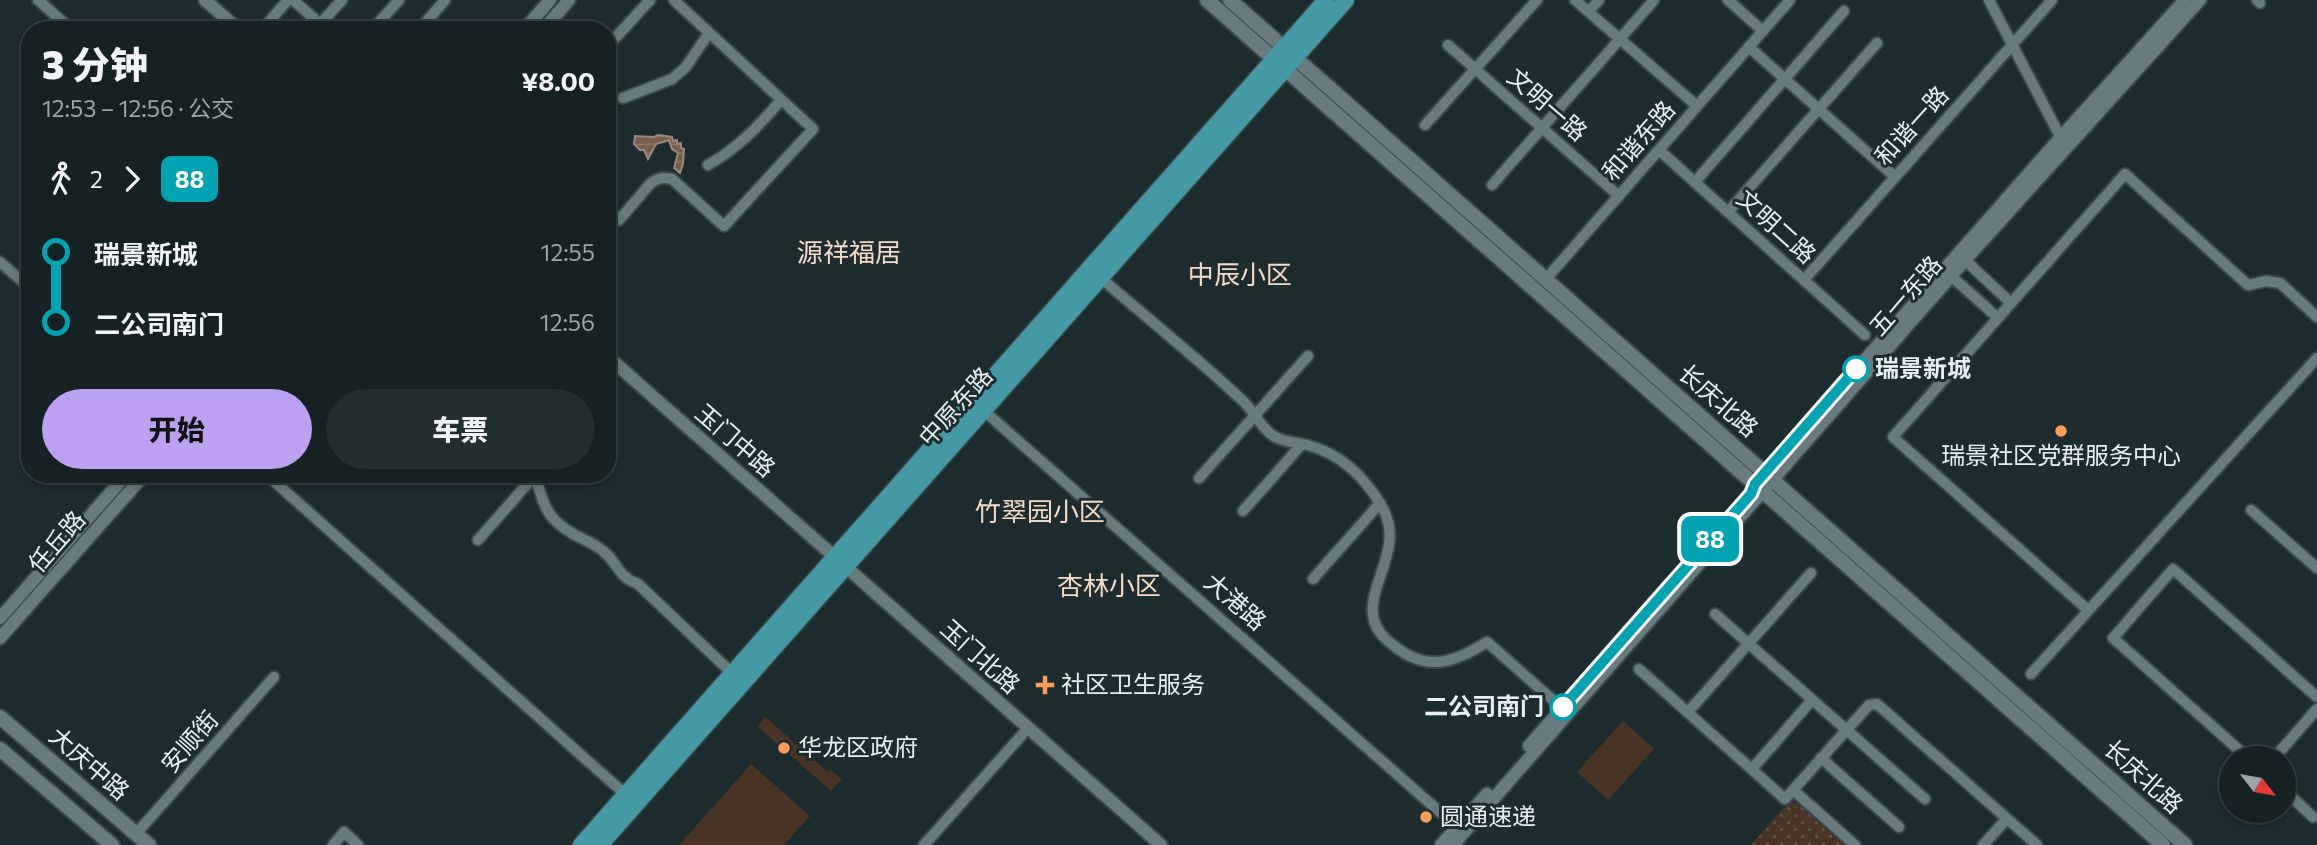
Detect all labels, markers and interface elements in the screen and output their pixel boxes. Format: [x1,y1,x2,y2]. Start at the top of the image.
text: 3 分钟 [42,40,148,87]
street label: 文明一路 [1502,61,1594,146]
text: ¥8.00 [522,65,595,96]
street label: 和谐一路 [1868,80,1954,170]
text: 12:53 – 12:56 · 公交 [42,94,234,122]
street label: 和谐东路 [1595,94,1680,186]
icon: walk [42,160,80,198]
icon: forward [113,160,151,198]
text: 88 [175,164,204,193]
text: 2 [90,165,103,193]
street label: 文明二路 [1732,183,1822,269]
district label: 源祥福居 [797,236,901,267]
text: 瑞景新城 [94,238,198,269]
text: 12:55 [541,238,595,266]
street label: 五一东路 [1862,249,1947,341]
district label: 中辰小区 [1188,258,1292,289]
text: 二公司南门 [94,308,224,339]
text: 12:56 [540,308,595,336]
place label: 瑞景新城 [1875,353,1971,382]
marker: 瑞景新城 [1843,356,1869,382]
street label: 长庆北路 [1673,357,1765,442]
street label: 中原东路 [912,361,998,451]
button: 开始 [42,389,312,469]
button: 车票 [326,389,595,469]
street label: 玉门中路 [690,397,782,482]
marker: 瑞景社区党群服务中心 [2053,423,2069,439]
place label: 瑞景社区党群服务中心 [1941,440,2181,469]
district label: 竹翠园小区 [975,495,1105,526]
street label: 任丘路 [21,504,90,578]
line badge: 88 [1678,516,1742,562]
text: 88 [1695,524,1725,553]
street label: 大港路 [1199,566,1273,635]
district label: 杏林小区 [1057,569,1161,600]
street label: 玉门北路 [936,613,1026,699]
place label: 社区卫生服务 [1061,669,1205,698]
marker: 社区卫生服务 [1035,675,1055,695]
place label: 二公司南门 [1424,691,1544,720]
marker: 二公司南门 [1550,694,1576,720]
street label: 安顺街 [154,704,223,778]
street label: 大庆中路 [44,720,136,805]
place label: 华龙区政府 [798,732,918,761]
street label: 长庆北路 [2099,733,2189,819]
marker: 华龙区政府 [776,740,792,756]
north arrow [2219,746,2296,822]
map controls [2219,746,2296,823]
place label: 圆通速递 [1440,801,1536,830]
marker: 圆通速递 [1418,809,1434,825]

